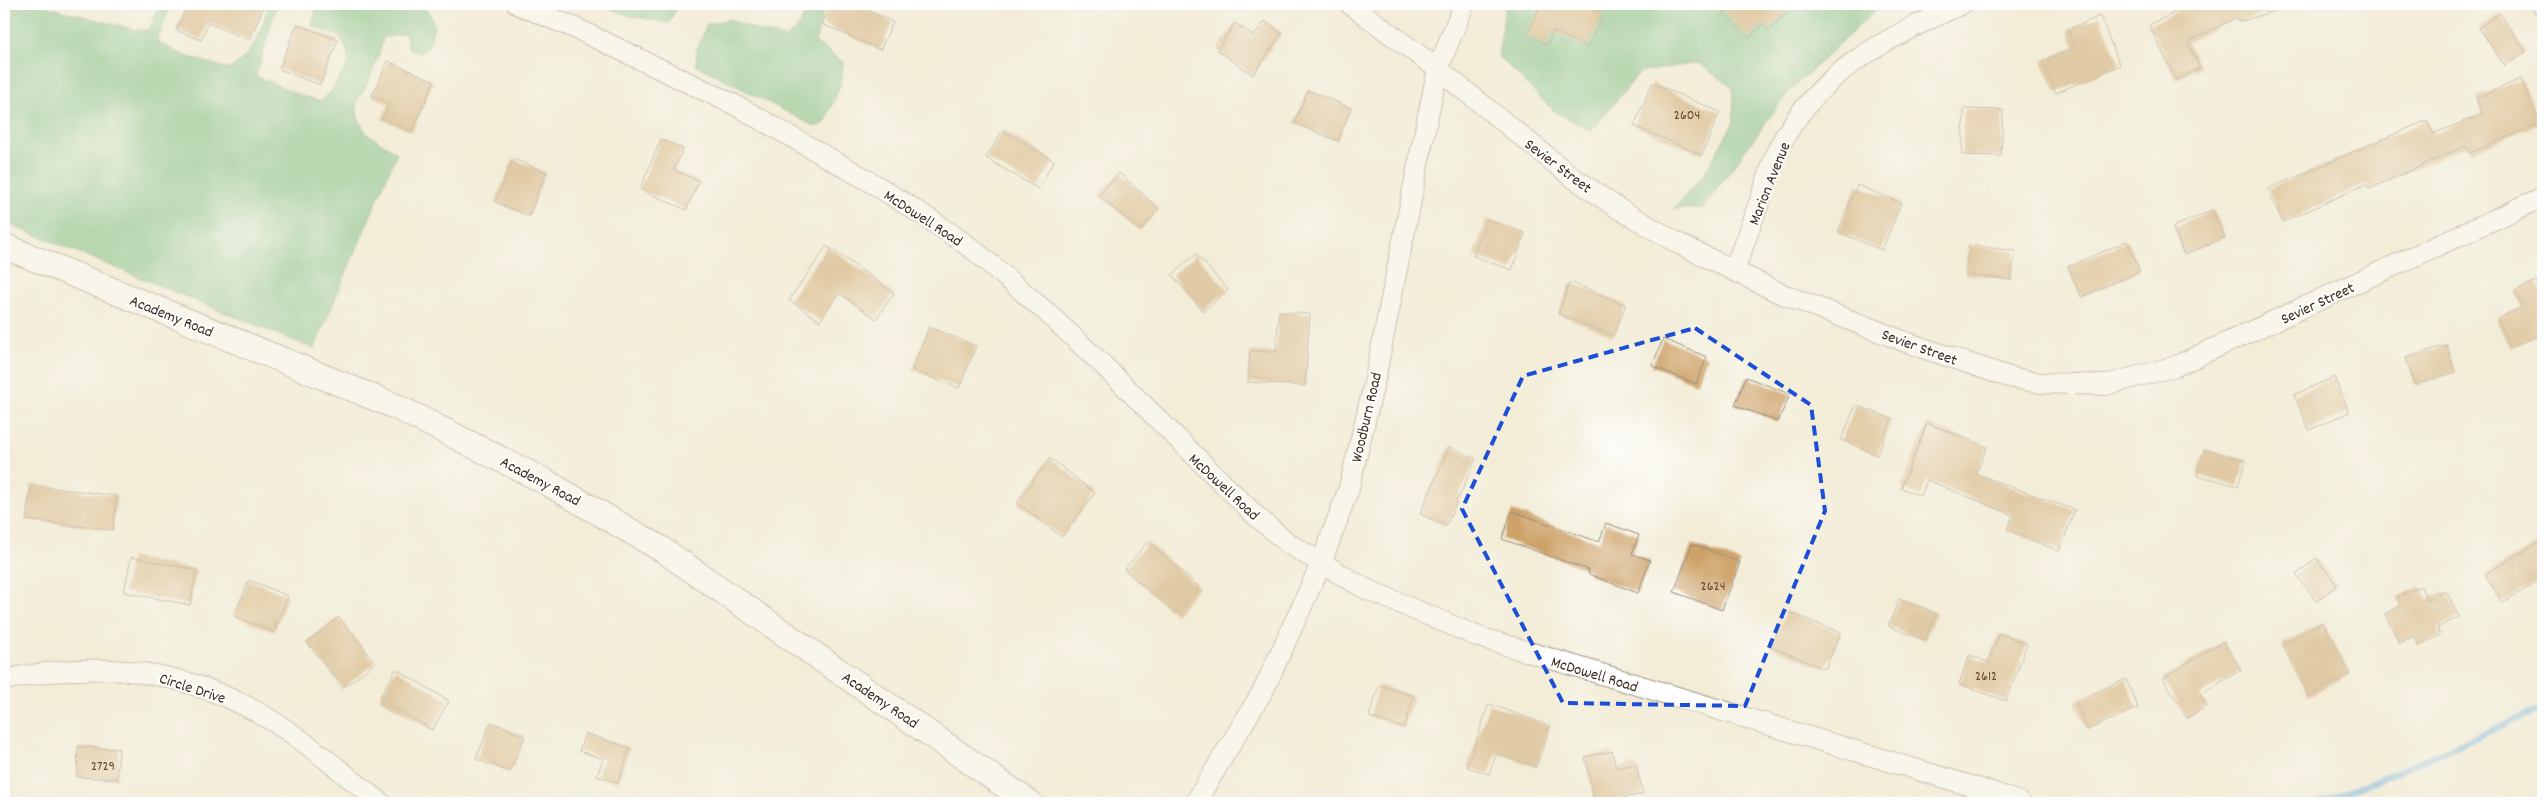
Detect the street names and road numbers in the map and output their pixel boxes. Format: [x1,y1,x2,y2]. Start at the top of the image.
street label: Sevier Street [1519,134,1596,200]
street label: Marion Avenue [1743,139,1797,229]
street label: McDowell Road [879,185,967,253]
street label: Sevier Street [2277,277,2359,331]
street label: Academy Road [126,290,216,345]
street label: Sevier Street [1878,324,1960,373]
street label: Woodburn Road [1346,370,1389,465]
street label: McDowell Road [1183,449,1264,527]
street label: Academy Road [495,451,584,513]
street label: McDowell Road [1548,651,1641,700]
street label: Academy Road [837,667,923,735]
street label: Circle Drive [156,668,228,711]

